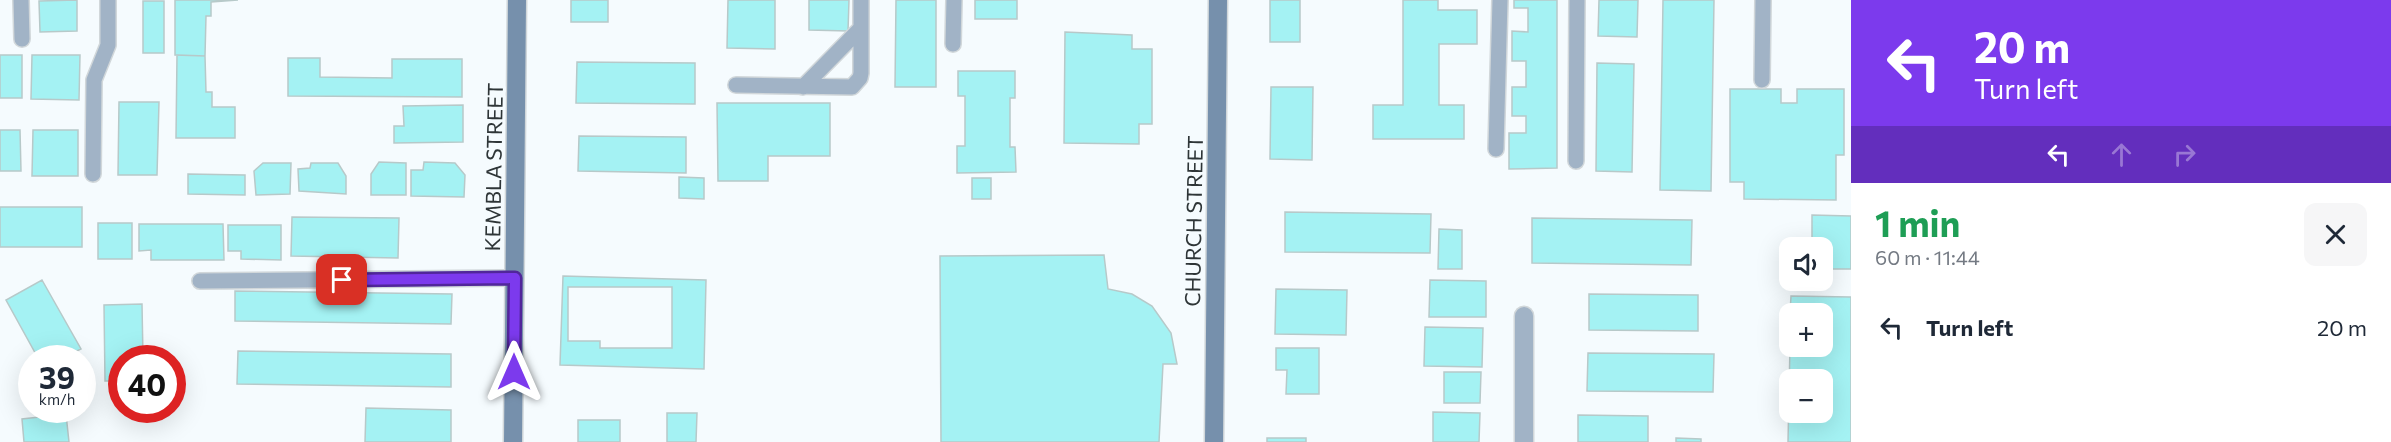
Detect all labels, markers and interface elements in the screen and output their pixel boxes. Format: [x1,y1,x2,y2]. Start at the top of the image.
text: 20 m [1974,20,2070,72]
icon: left [1875,24,1953,102]
text: Turn left [1974,72,2078,105]
street label: KEMBLA STREET [479,82,507,252]
street label: CHURCH STREET [1179,135,1207,307]
icon: left [2042,138,2075,171]
icon: ahead [2105,138,2138,171]
icon: right [2168,138,2201,171]
text: 1 min [1875,200,1960,244]
button: close [2304,203,2367,266]
map controls [1779,237,1833,423]
button: sound [1779,237,1833,291]
text: 60 m · 11:44 [1875,245,1980,269]
pin [316,254,367,305]
icon: arrive [325,263,358,296]
button: + [1779,303,1833,357]
icon: left [1875,311,1908,344]
text: Turn left [1926,314,2013,341]
text: 20 m [2317,314,2367,341]
position arrow [482,340,546,404]
speed limit sign: 40 [108,345,186,423]
text: 39 [39,358,75,395]
button: − [1779,369,1833,423]
text: km/h [39,390,75,408]

